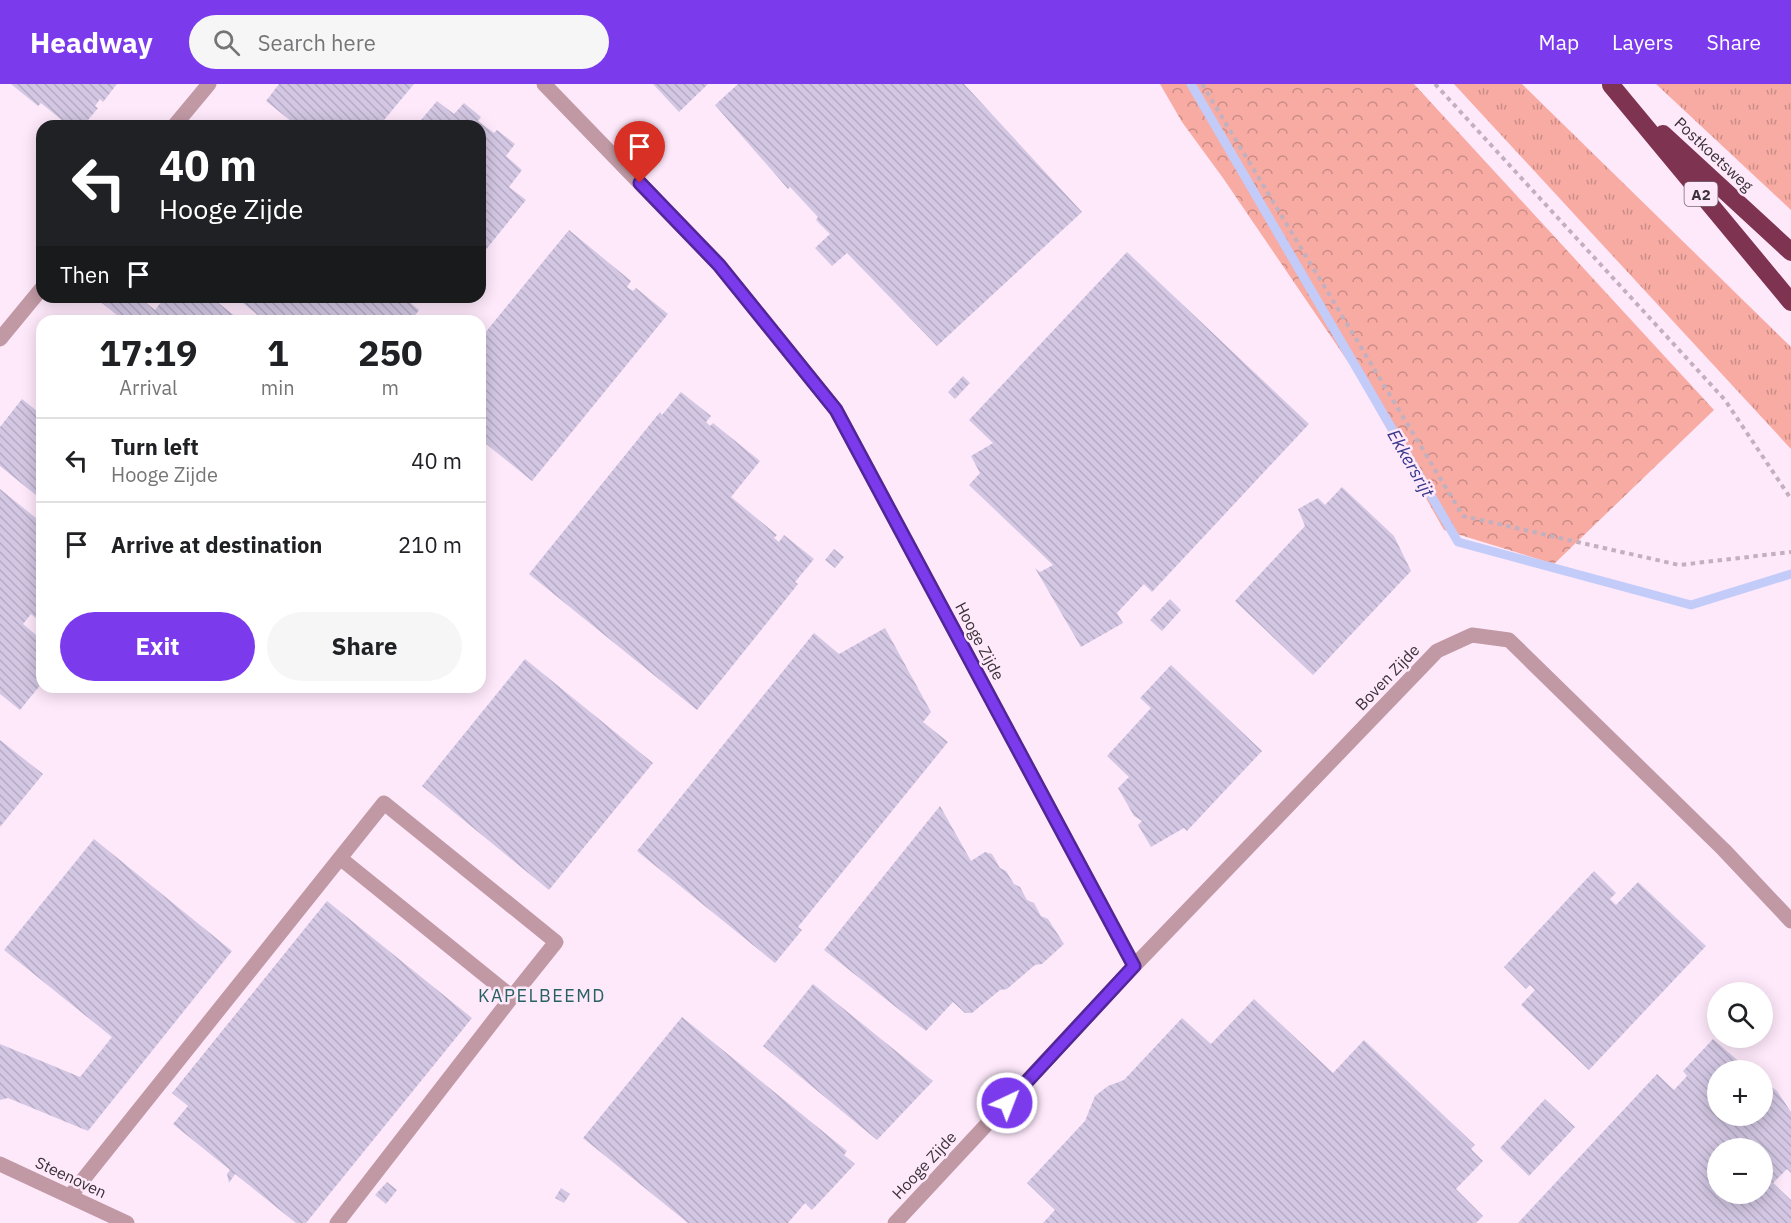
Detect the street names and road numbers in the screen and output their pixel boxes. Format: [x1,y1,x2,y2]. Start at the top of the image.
street label: Postkoetsweg [1671,113,1758,196]
road number: A2 [1684,182,1718,206]
street label: Hooge Zijde [951,599,1009,684]
street label: Boven Zijde [1351,640,1424,714]
street label: Hooge Zijde [888,1127,961,1203]
street label: Steenoven [32,1152,110,1202]

